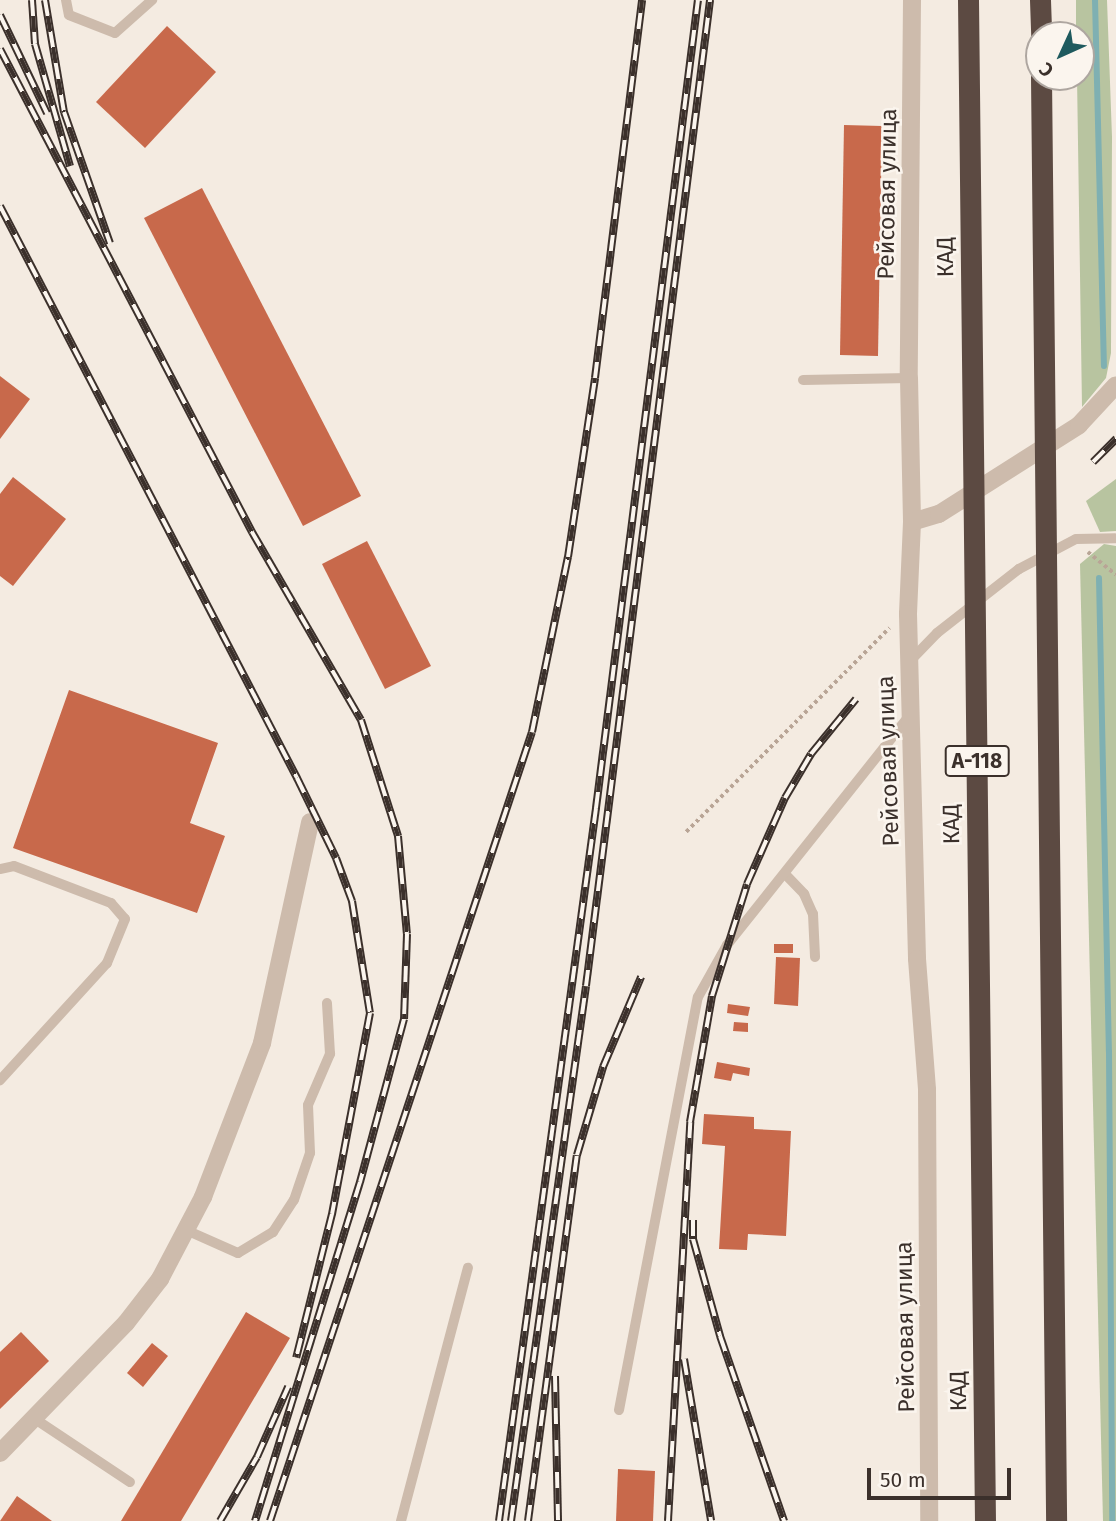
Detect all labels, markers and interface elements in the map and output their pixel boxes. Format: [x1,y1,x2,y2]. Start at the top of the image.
north arrow [1025,21,1095,91]
text: С [1034,58,1058,82]
street label: Рейсовая улица [872,108,902,280]
street label: КАД [931,236,959,278]
street label: Рейсовая улица [871,675,905,847]
road number: А-118 [944,744,1010,778]
street label: КАД [937,803,965,845]
street label: Рейсовая улица [890,1241,920,1413]
street label: КАД [944,1370,972,1412]
scale bar [871,1454,1014,1498]
text: 50 m [880,1467,926,1493]

